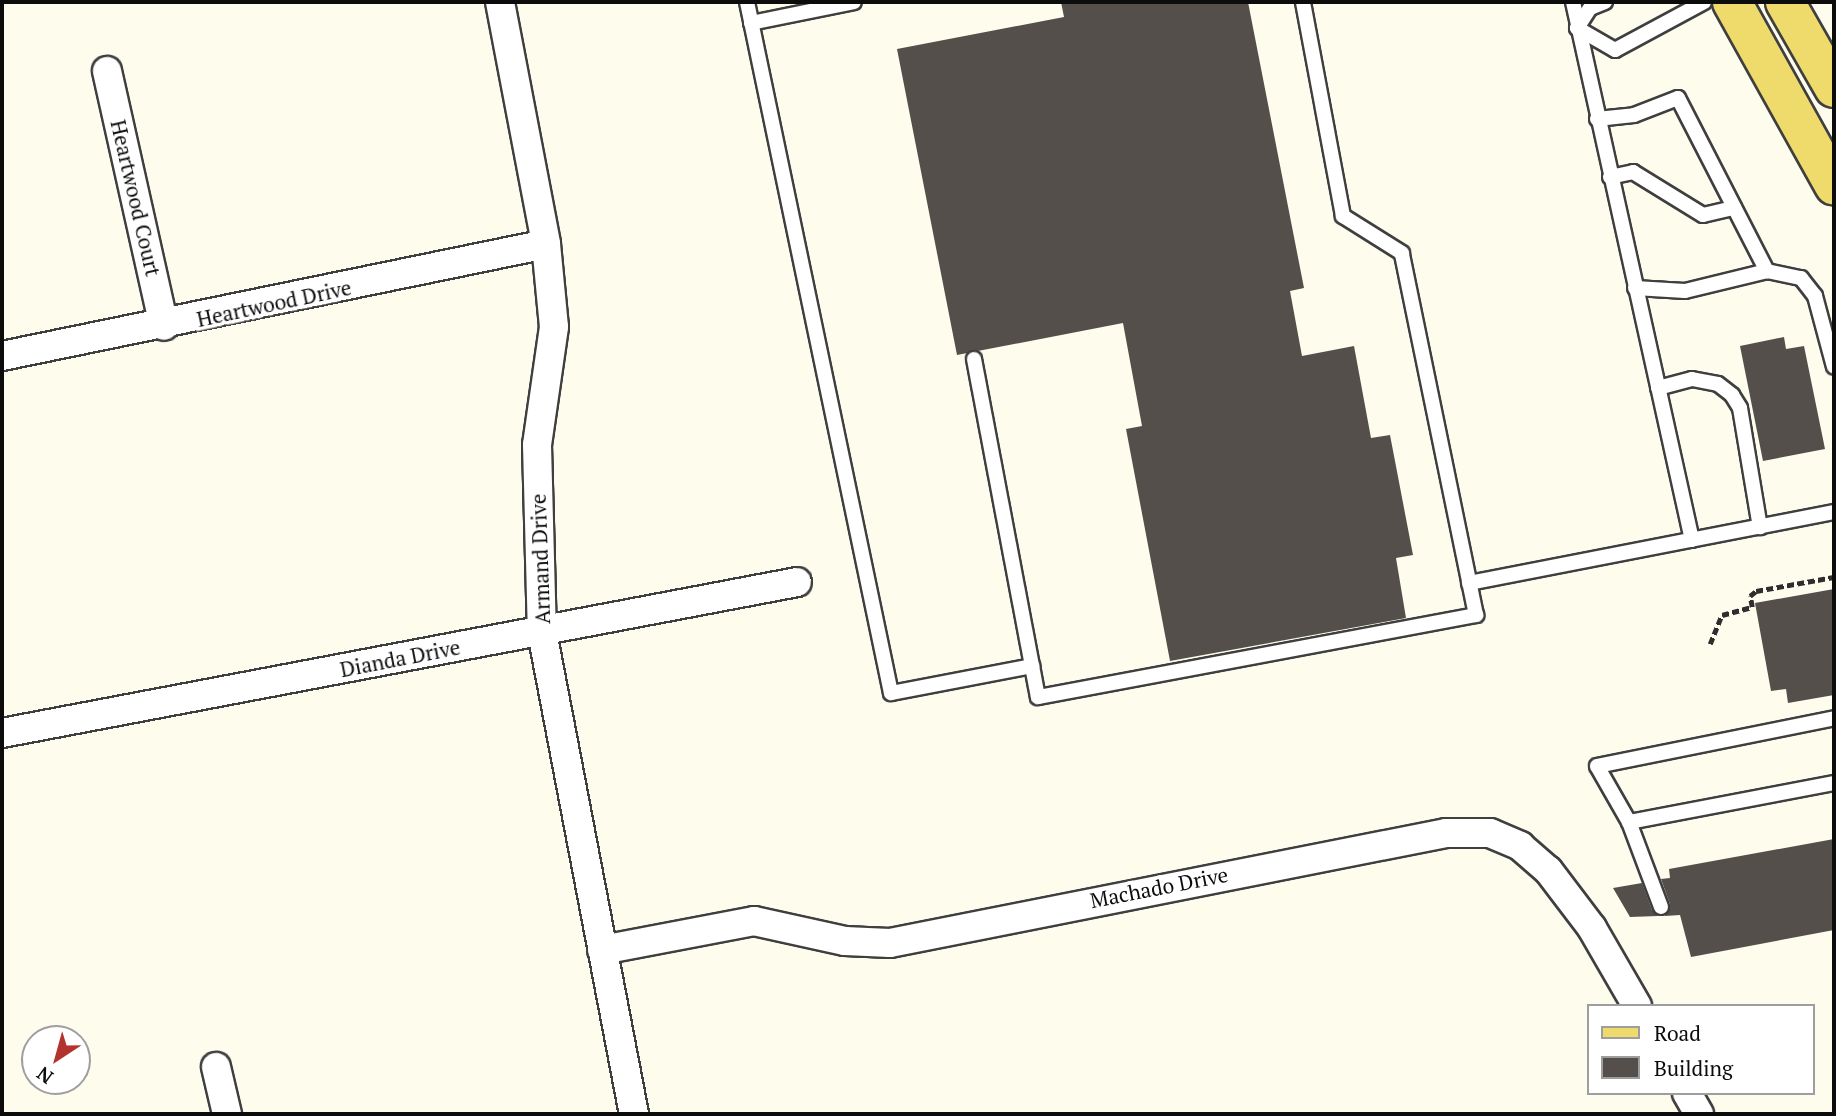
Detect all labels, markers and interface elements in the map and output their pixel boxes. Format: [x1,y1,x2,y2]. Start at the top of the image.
street label: Heartwood Court [106,117,166,279]
street label: Heartwood Drive [194,274,354,332]
street label: Armand Drive [525,493,555,625]
street label: Dianda Drive [338,634,462,682]
street label: Machado Drive [1088,861,1230,913]
legend [1588,1004,1815,1095]
text: Road [1654,1019,1701,1047]
north arrow [21,1025,91,1095]
text: Building [1654,1054,1733,1082]
text: N [31,1061,58,1090]

